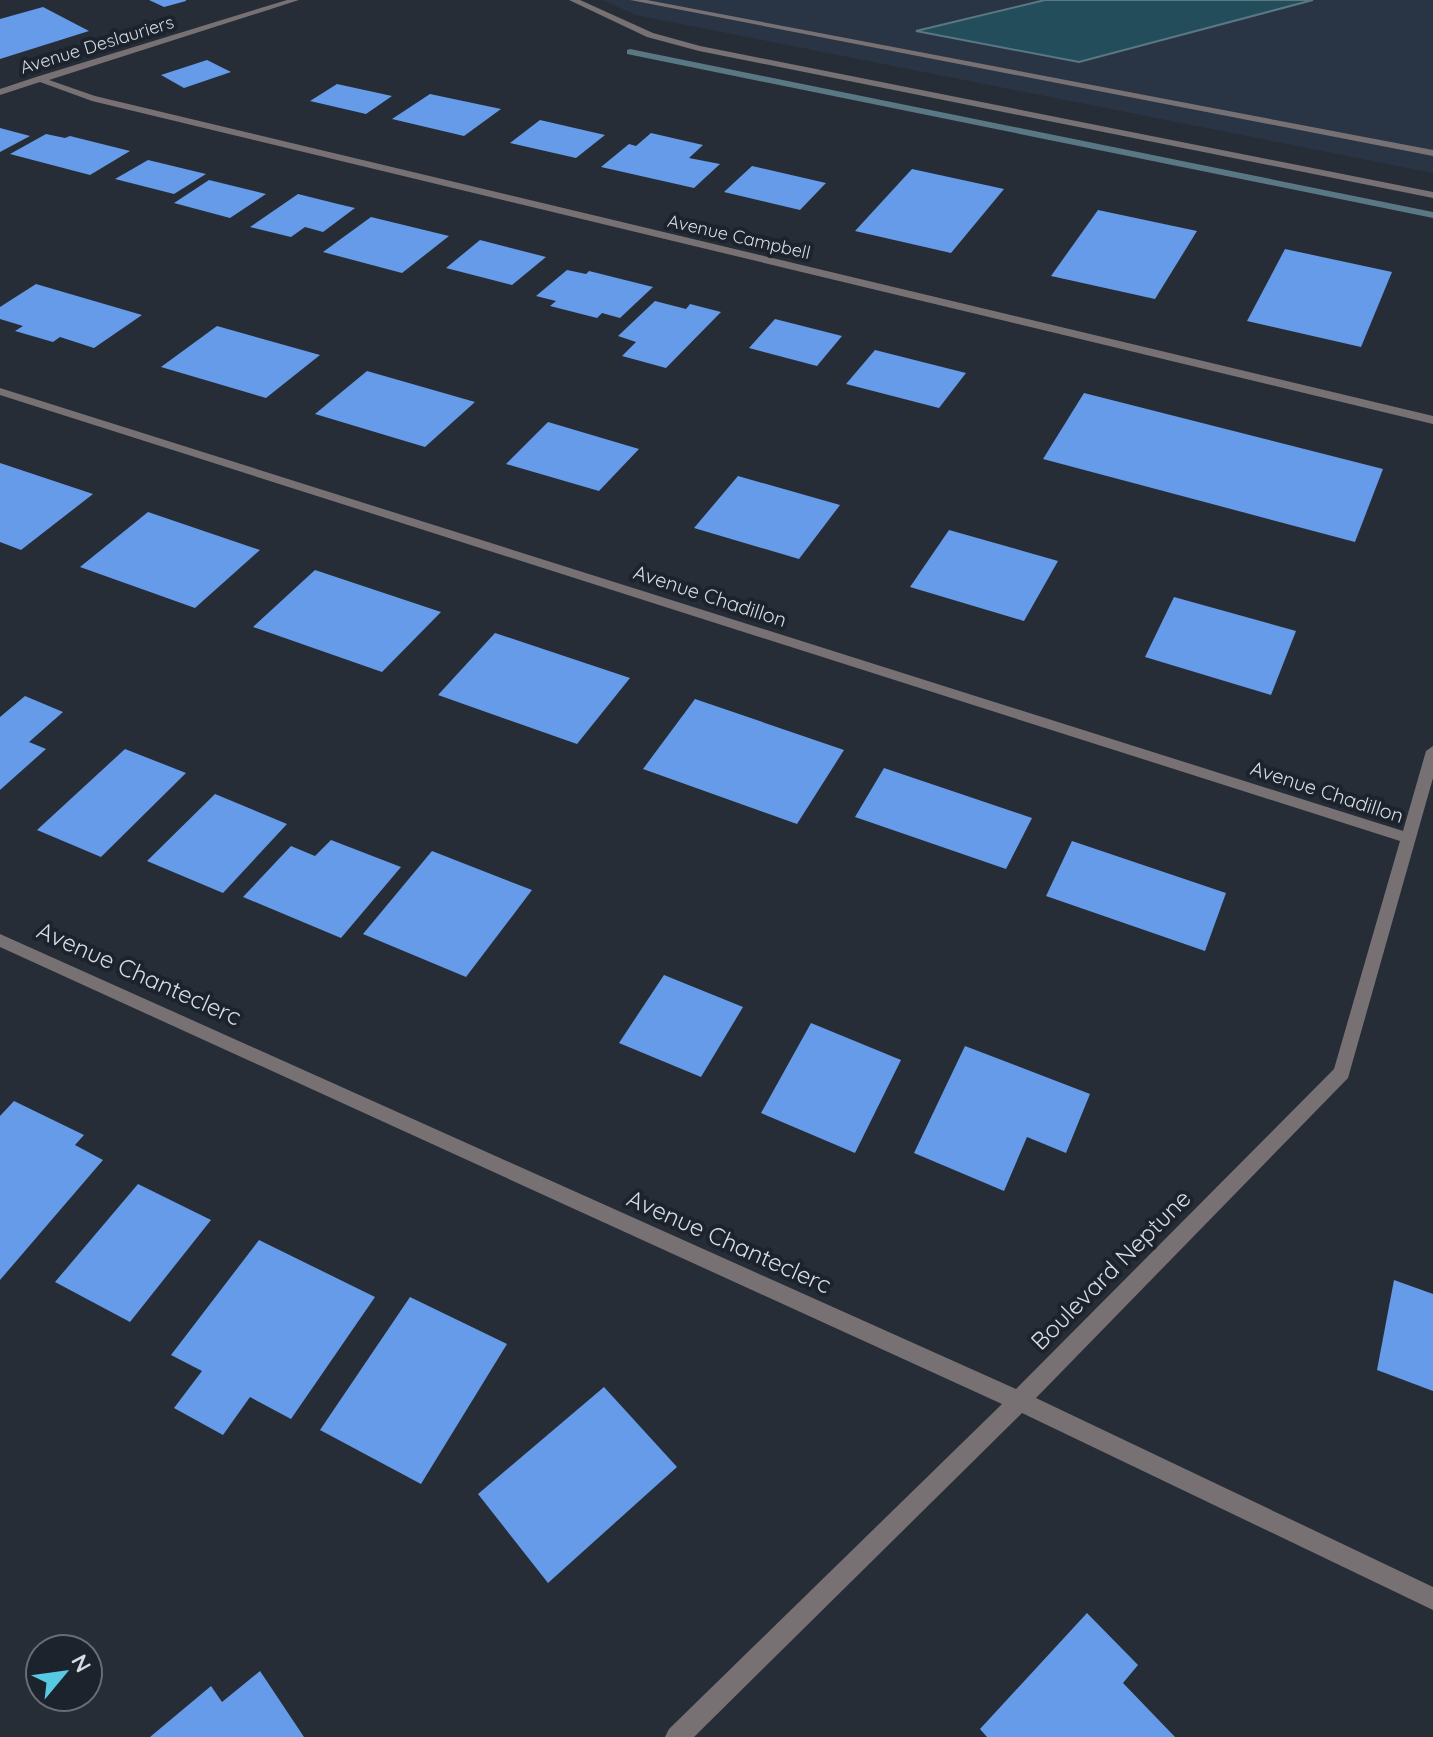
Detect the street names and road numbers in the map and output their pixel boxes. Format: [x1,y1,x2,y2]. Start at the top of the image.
street label: Avenue Deslauriers [17,10,177,79]
street label: Avenue Campbell [665,209,813,264]
street label: Avenue Chadillon [630,559,790,632]
street label: Avenue Chadillon [1247,755,1407,828]
street label: Avenue Chanteclerc [33,915,246,1032]
street label: Avenue Chanteclerc [623,1183,836,1300]
street label: Boulevard Neptune [1024,1183,1197,1356]

